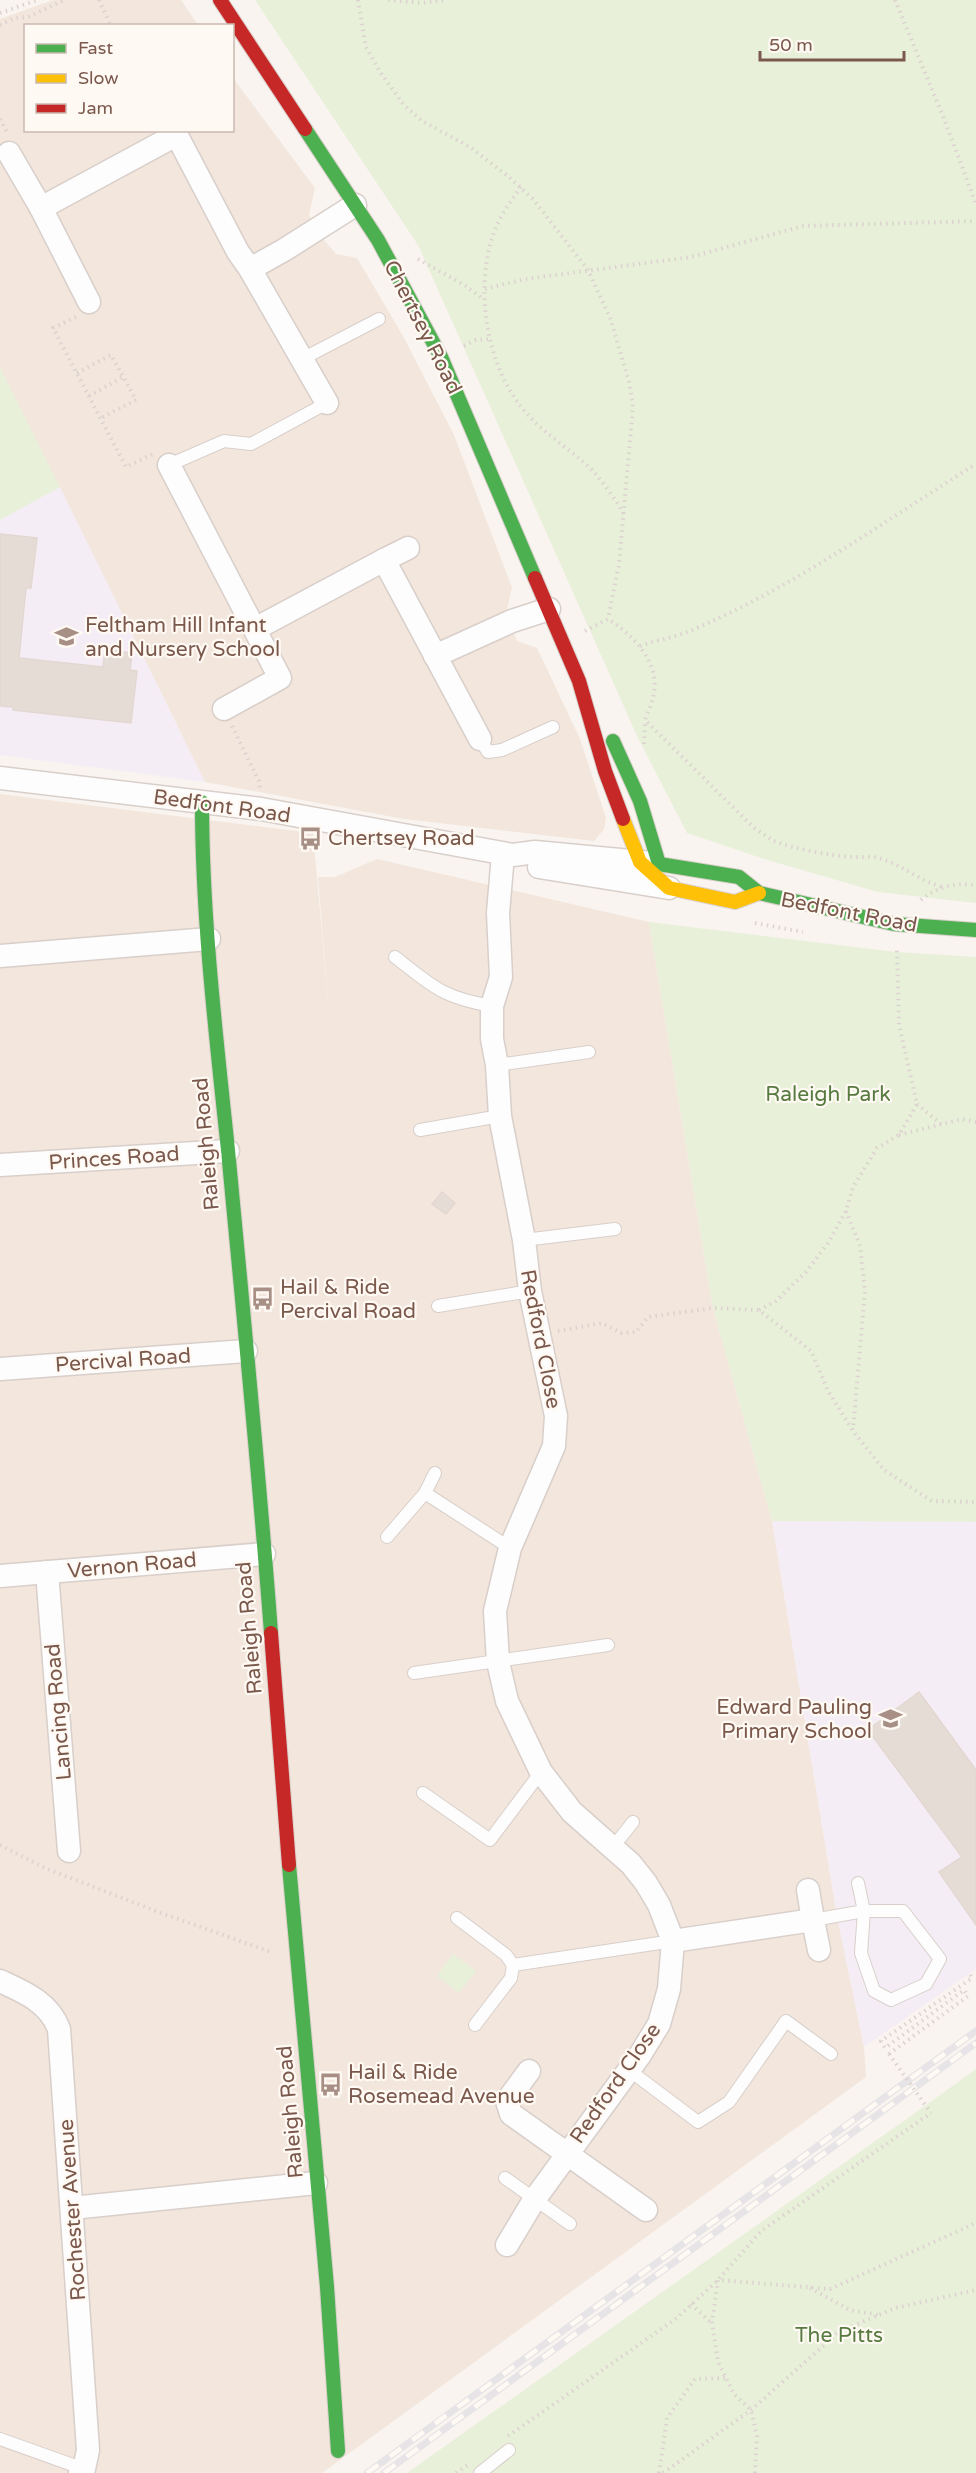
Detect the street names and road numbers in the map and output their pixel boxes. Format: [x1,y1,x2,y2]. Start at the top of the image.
street label: Chertsey Road [378,256,467,398]
street label: Bedfont Road [152,784,292,829]
street label: Bedfont Road [779,887,919,938]
street label: Raleigh Road [188,1076,225,1211]
street label: Princes Road [48,1141,180,1176]
street label: Redford Close [515,1267,566,1411]
street label: Percival Road [54,1343,192,1378]
street label: Vernon Road [66,1547,198,1584]
street label: Raleigh Road [231,1560,268,1695]
street label: Lancing Road [40,1642,77,1781]
street label: Redford Close [565,2018,666,2148]
street label: Raleigh Road [272,2044,309,2179]
street label: Rochester Avenue [54,2118,91,2302]

